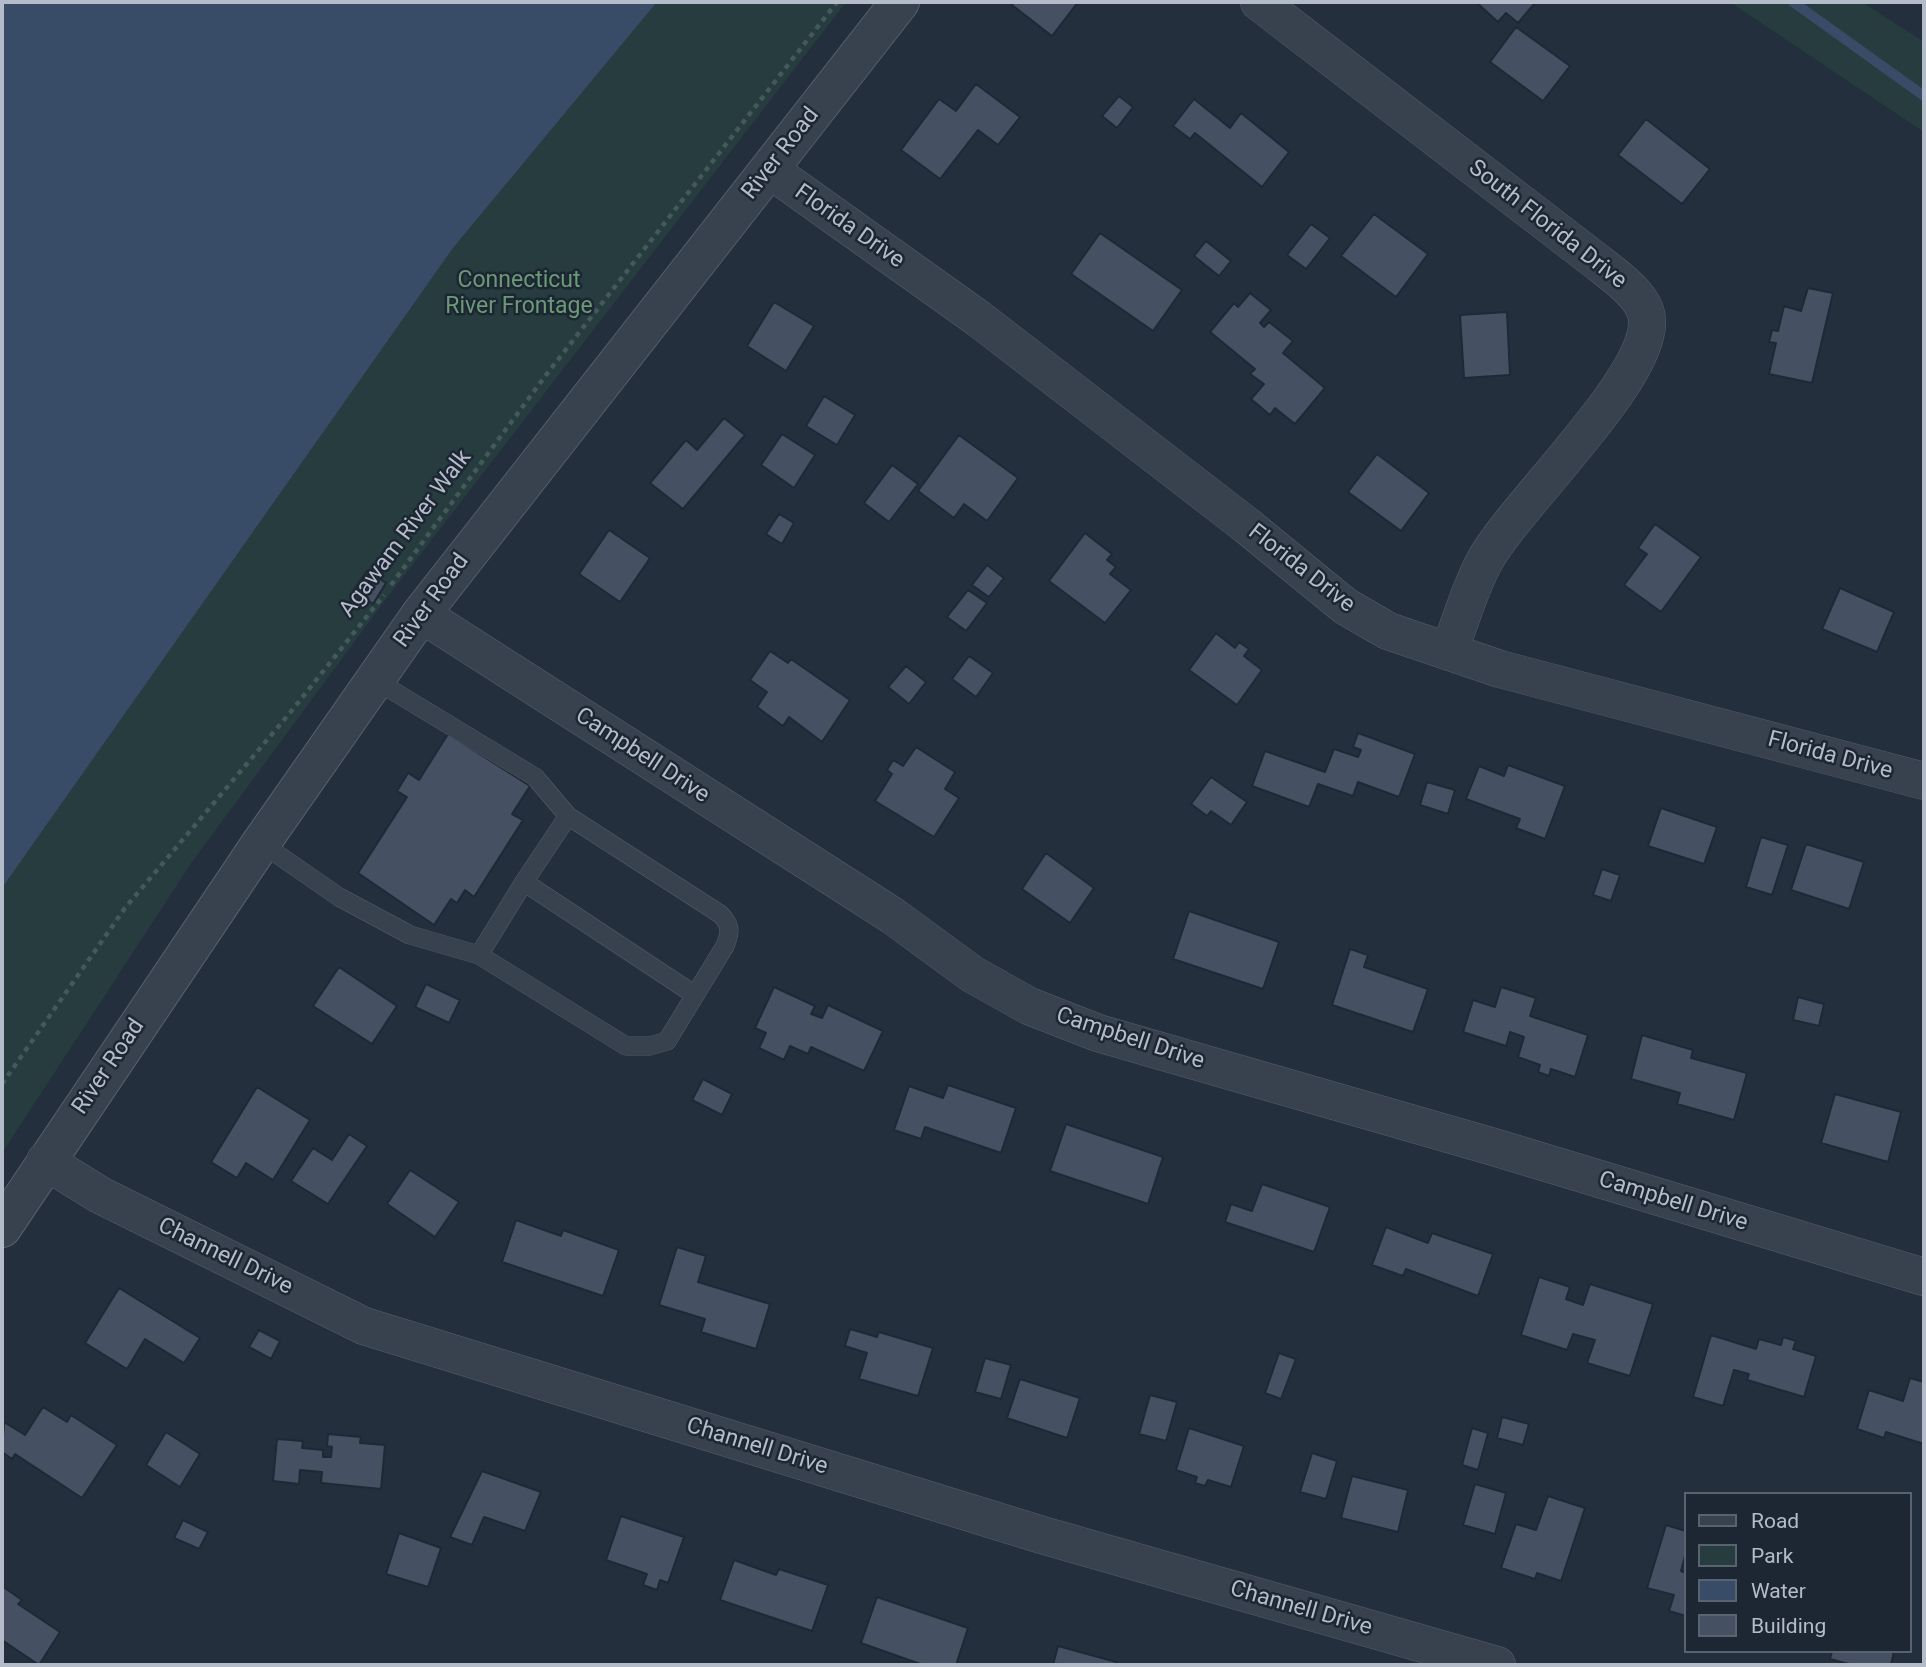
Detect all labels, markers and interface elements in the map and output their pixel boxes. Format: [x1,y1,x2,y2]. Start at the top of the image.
street label: River Road [737,102,825,206]
street label: South Florida Drive [1462,155,1632,295]
street label: Florida Drive [789,179,909,275]
park label: Connecticut River Frontage [445,267,593,321]
street label: Agawam River Walk [334,445,478,623]
street label: Florida Drive [1242,519,1360,619]
street label: River Road [389,549,475,653]
street label: Campbell Drive [570,702,714,810]
street label: Florida Drive [1765,726,1895,786]
street label: Campbell Drive [1052,1002,1208,1076]
street label: River Road [67,1014,151,1120]
street label: Campbell Drive [1595,1166,1751,1238]
street label: Channell Drive [153,1213,297,1301]
street label: Channell Drive [683,1412,831,1482]
legend [1685,1492,1912,1653]
text: Road [1751,1509,1799,1533]
text: Park [1751,1544,1793,1568]
street label: Channell Drive [1227,1576,1375,1642]
text: Water [1751,1579,1806,1603]
text: Building [1751,1614,1826,1638]

